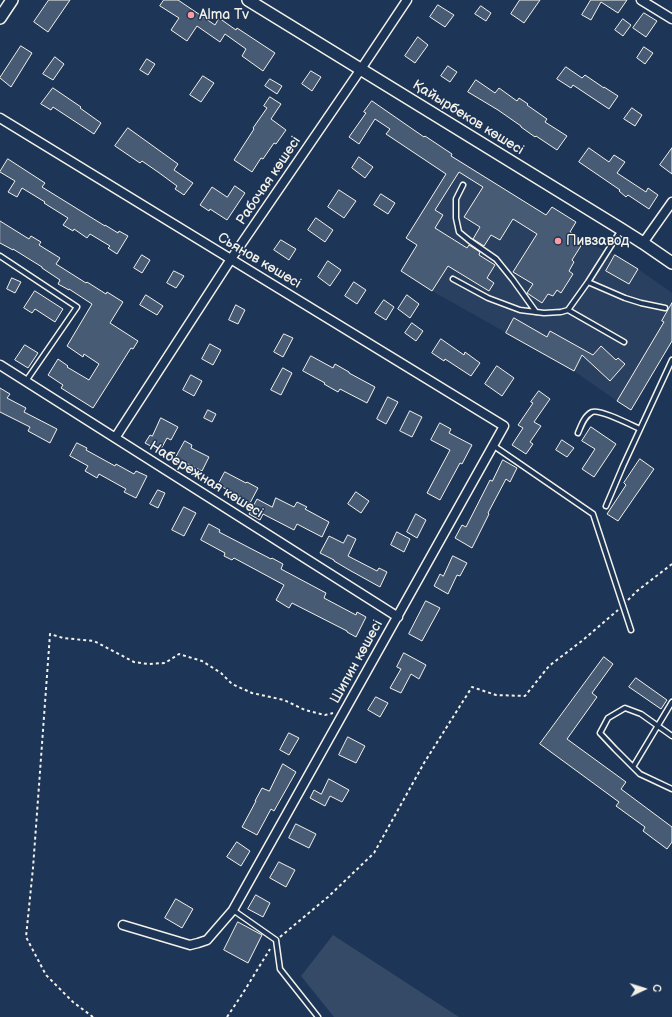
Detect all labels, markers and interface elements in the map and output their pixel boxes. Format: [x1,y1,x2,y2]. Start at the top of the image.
place label: Alma Tv [199,7,249,23]
marker: Alma Tv [186,10,196,20]
street label: Қайырбеков көшесі [409,77,527,159]
street label: Рабочая көшесі [233,134,305,228]
street label: Сьянов көшесі [214,229,304,293]
place label: Пивзавод [566,233,629,249]
marker: Пивзавод [553,236,563,246]
street label: Набережная көшесі [146,438,266,522]
street label: Шипин көшесі [327,617,387,707]
north arrow [624,969,664,1009]
text: С [650,984,663,992]

